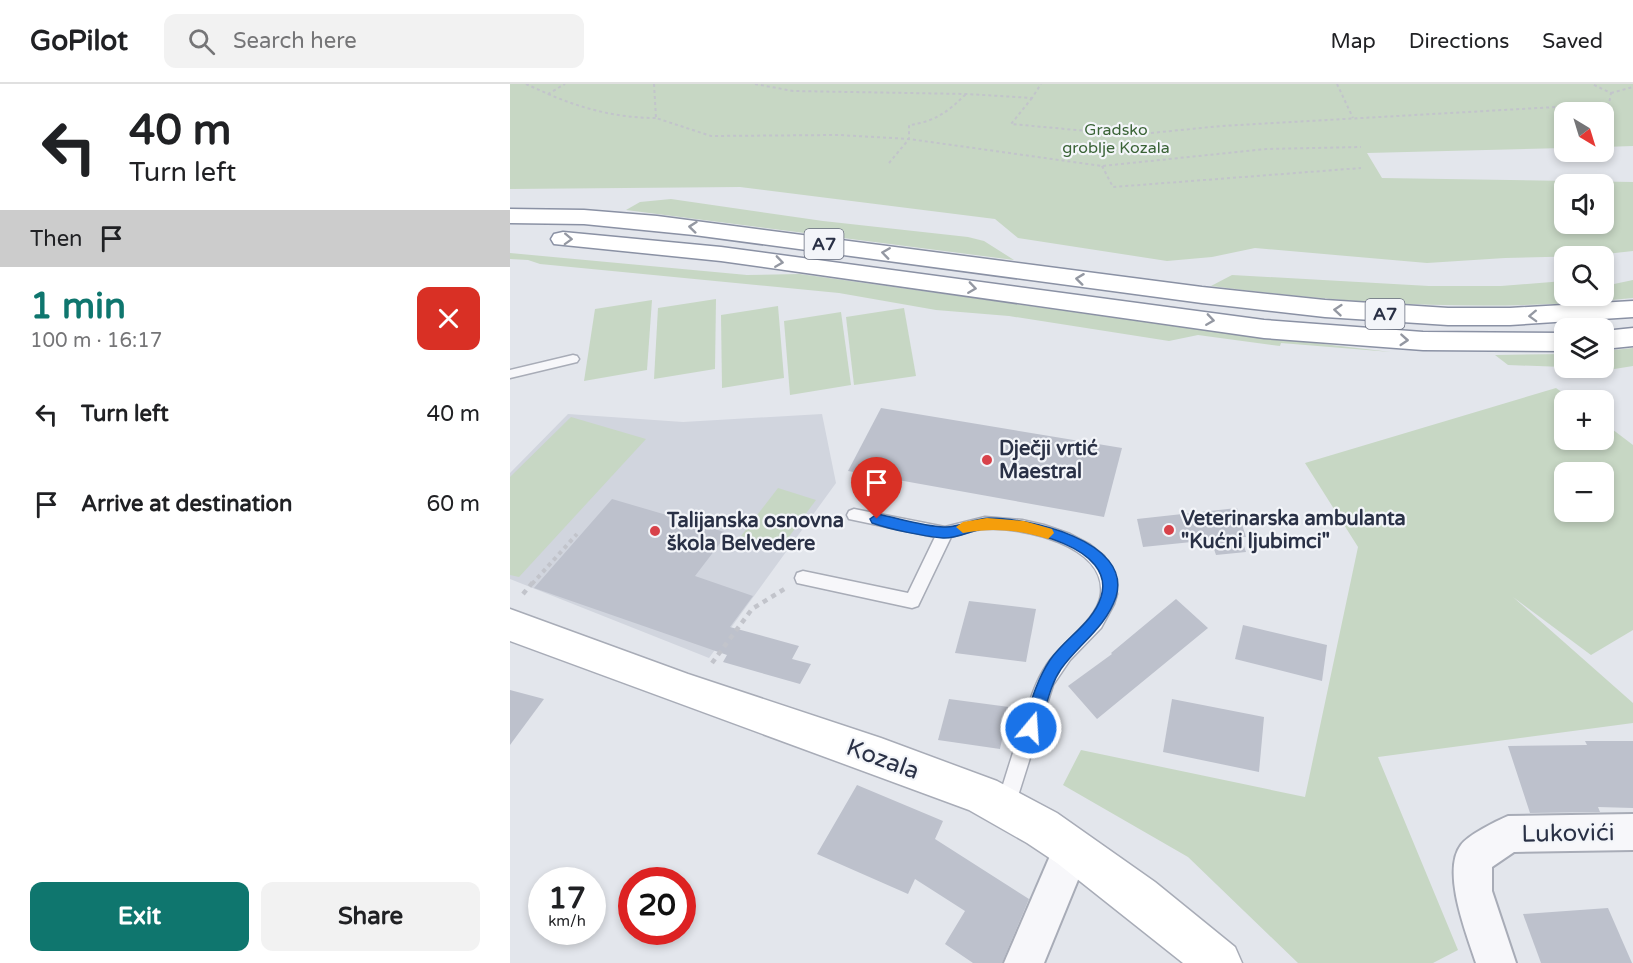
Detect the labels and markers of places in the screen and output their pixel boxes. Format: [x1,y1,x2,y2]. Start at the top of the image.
place label: Dječji vrtić Maestral [999,437,1098,484]
marker: Dječji vrtić Maestral [980,453,994,467]
pin [851,457,902,519]
place label: Veterinarska ambulanta "Kućni ljubimci" [1181,507,1406,554]
place label: Talijanska osnovna škola Belvedere [666,509,844,556]
marker: Veterinarska ambulanta "Kućni ljubimci" [1162,523,1176,537]
marker: Talijanska osnovna škola Belvedere [648,524,662,538]

